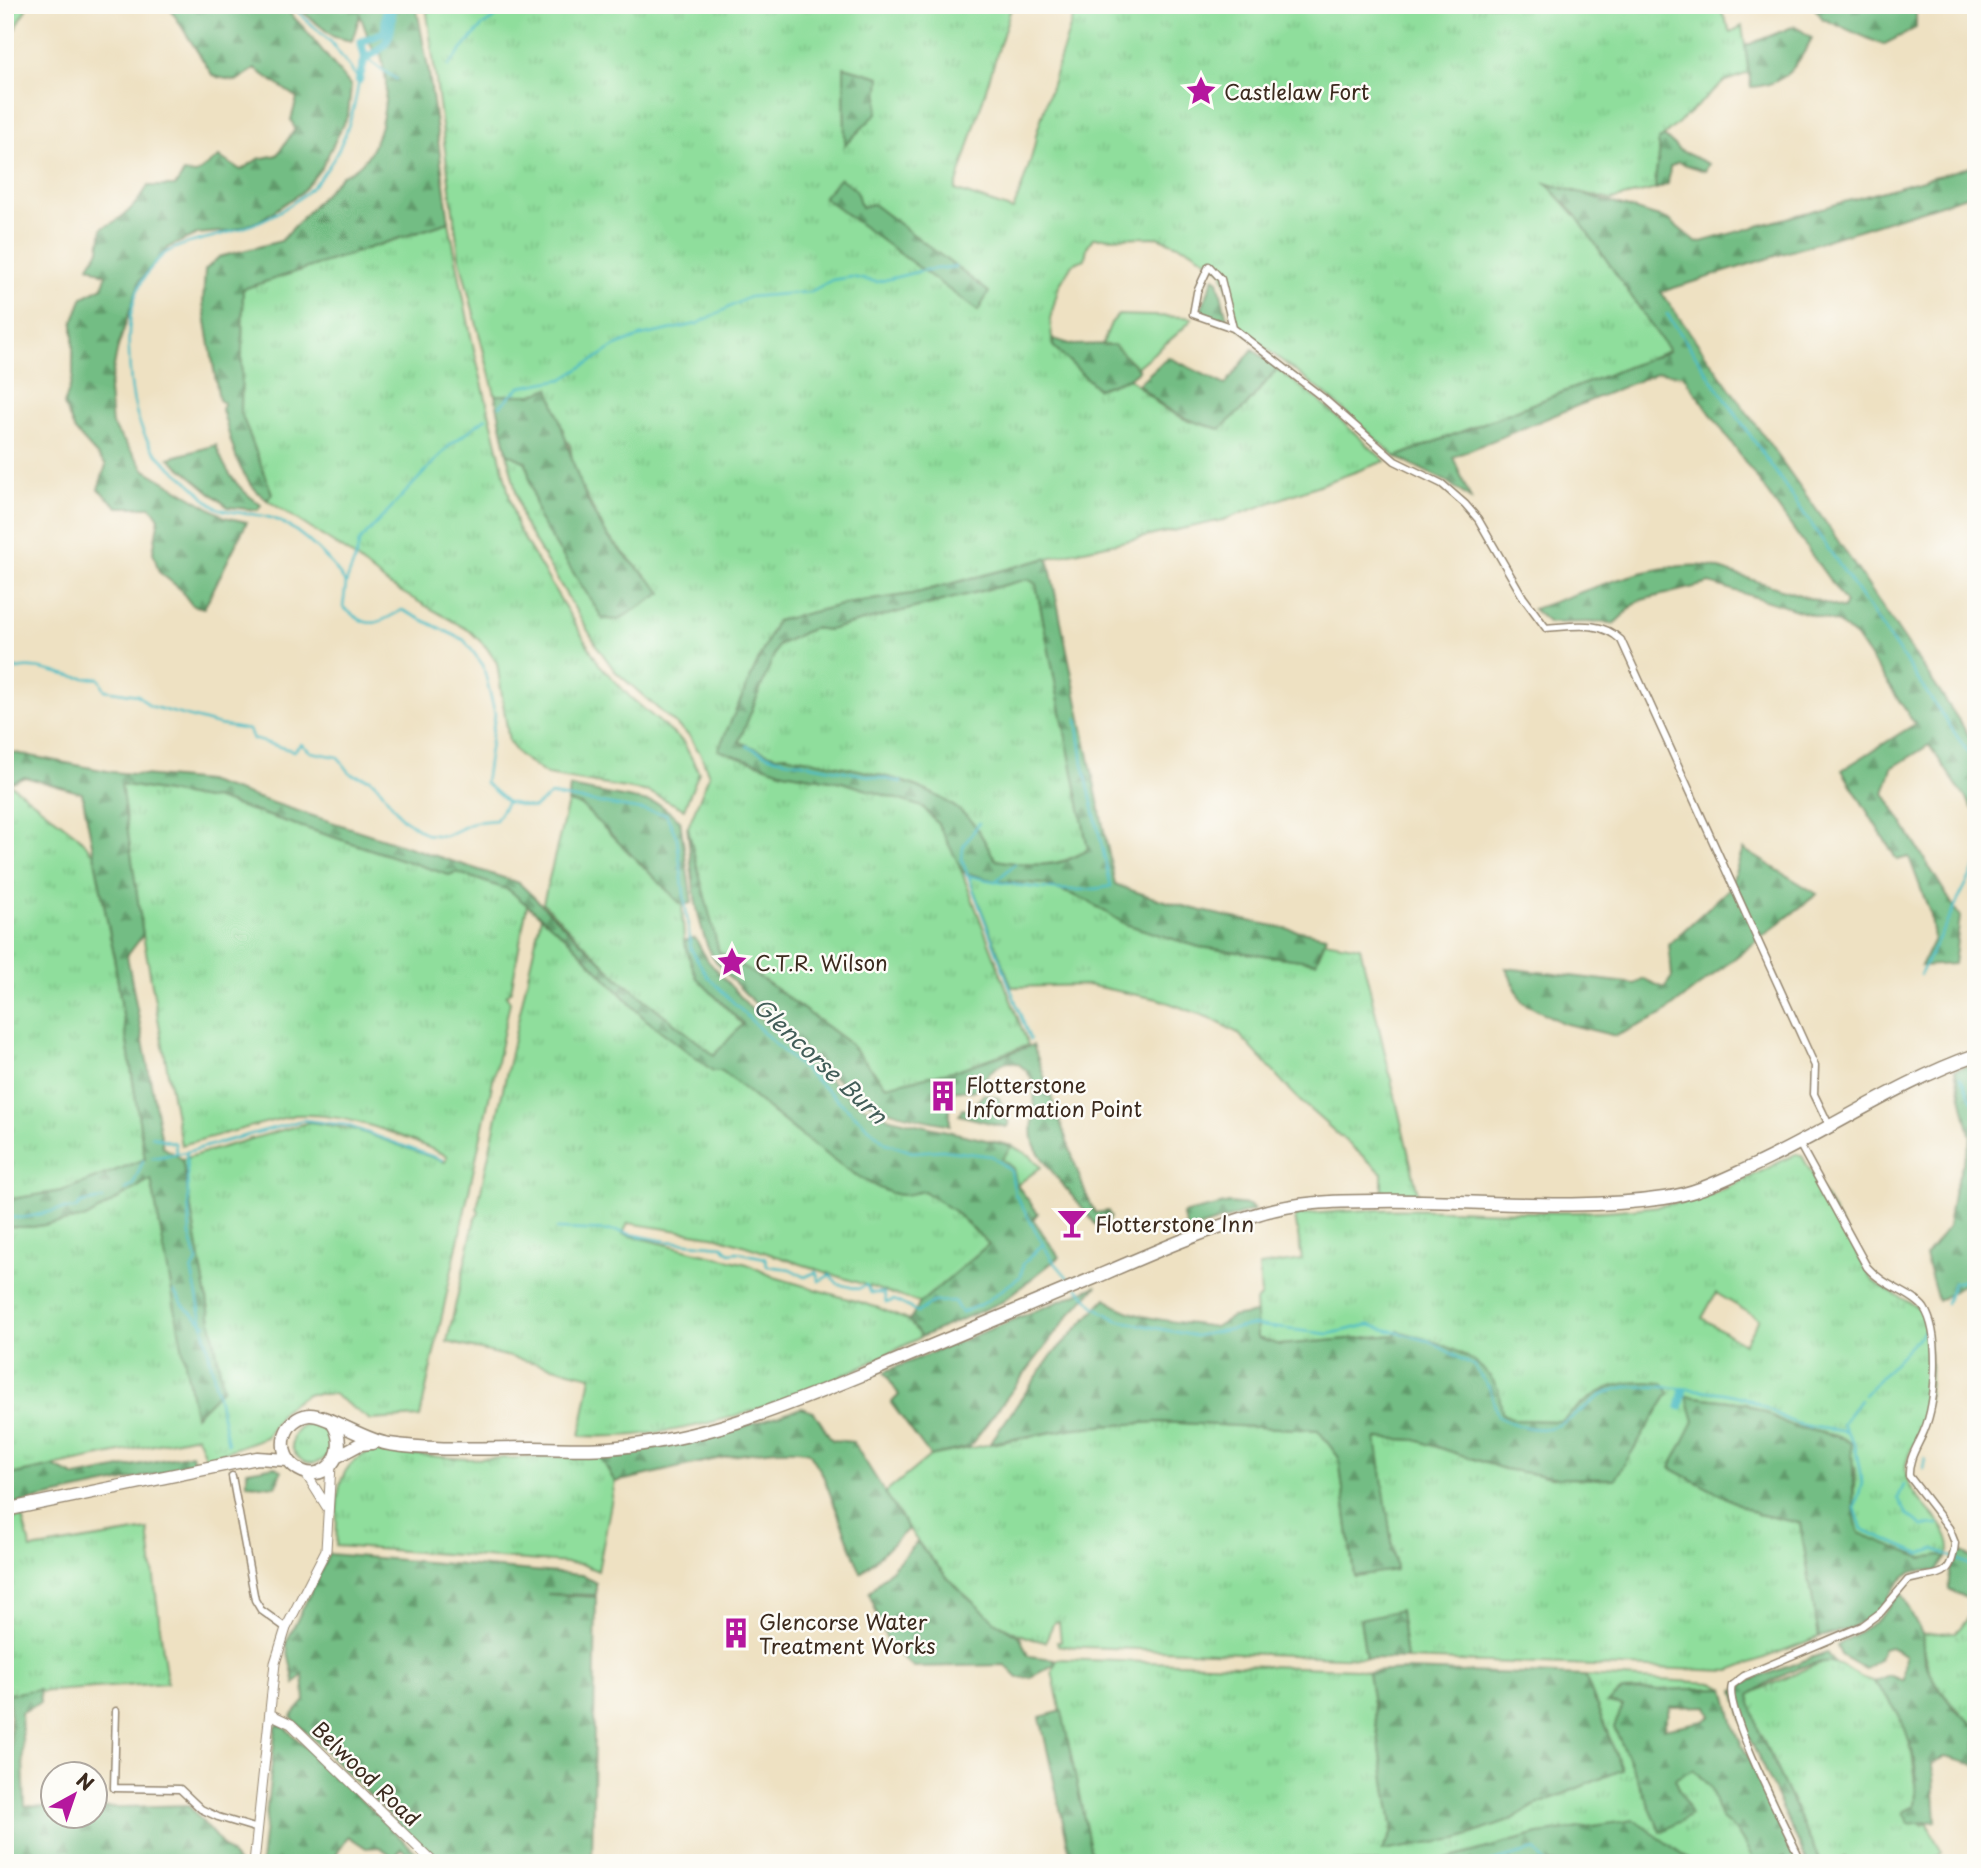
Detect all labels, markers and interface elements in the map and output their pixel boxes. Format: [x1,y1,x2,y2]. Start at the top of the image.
place icon: Castlelaw Fort [1184,74,1218,108]
place label: Castlelaw Fort [1224,75,1369,107]
place icon: C.T.R. Wilson [715,945,749,979]
place label: C.T.R. Wilson [755,946,888,978]
water label: Glencorse Burn [746,989,897,1132]
place label: Flotterstone Information Point [966,1068,1142,1124]
building icon: Flotterstone Information Point [926,1079,960,1113]
bar icon: Flotterstone Inn [1055,1206,1089,1240]
place label: Flotterstone Inn [1095,1207,1254,1239]
place label: Glencorse Water Treatment Works [759,1605,936,1661]
building icon: Glencorse Water Treatment Works [719,1616,753,1650]
street label: Belwood Road [306,1713,428,1833]
north arrow [38,1759,108,1829]
text: N [71,1766,100,1797]

